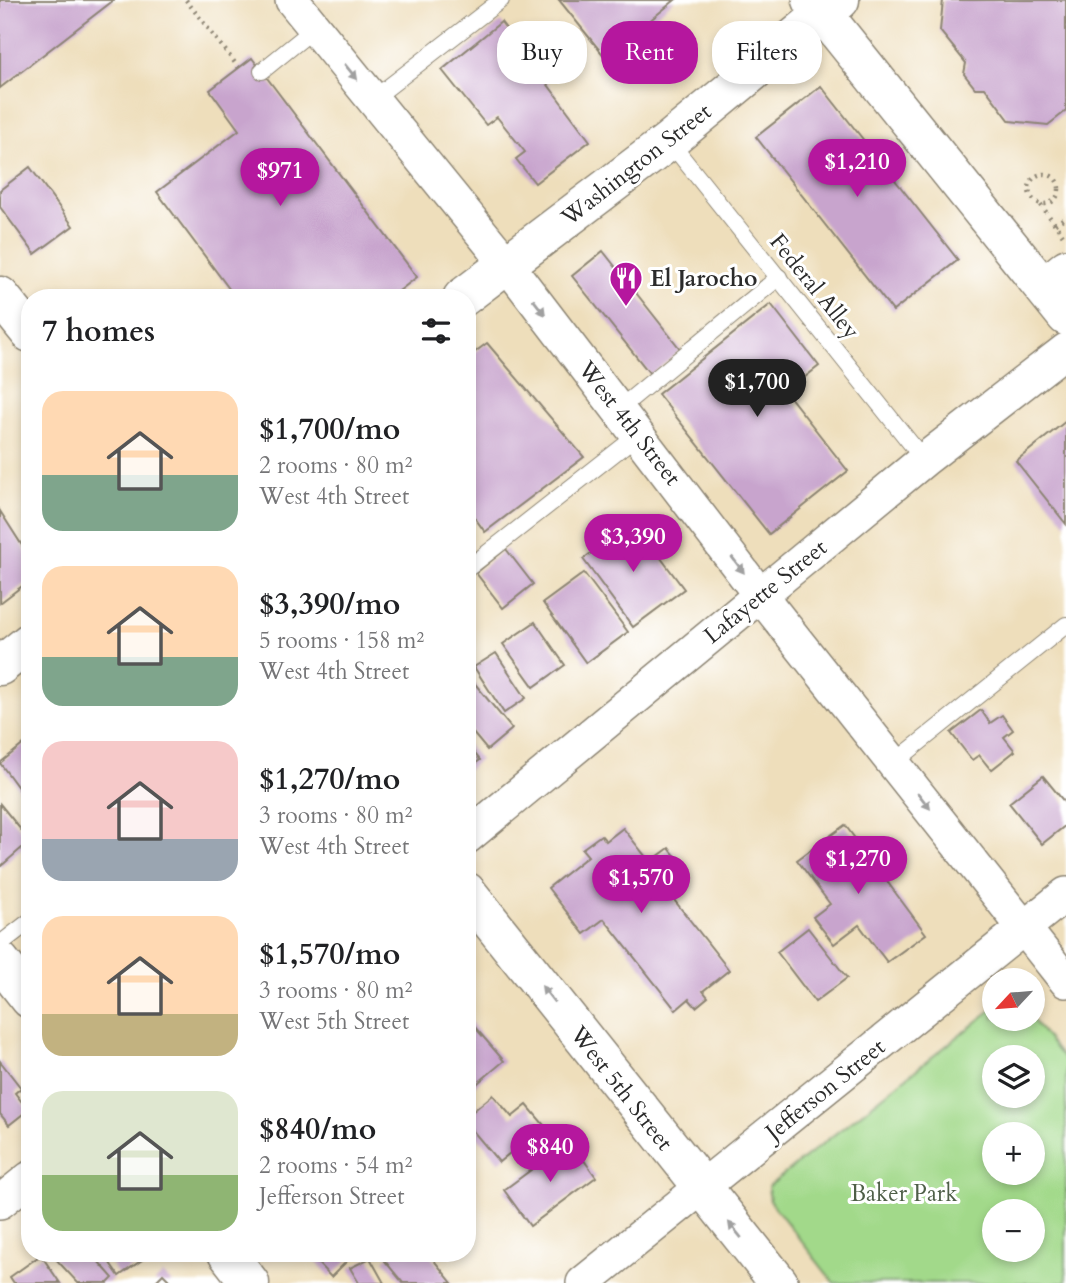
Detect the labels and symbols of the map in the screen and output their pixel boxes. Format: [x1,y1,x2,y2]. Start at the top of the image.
one-way arrow [343,64,358,81]
street label: Washington Street [554,96,718,233]
pin: $1,210 [800,140,914,199]
pin: $971 [239,148,321,208]
street label: Federal Alley [763,227,867,346]
restaurant icon: El Jarocho [607,259,645,308]
place label: El Jarocho [650,263,758,294]
one-way arrow [532,297,547,315]
street label: West 4th Street [571,354,688,492]
pin: $1,700 [700,360,814,419]
pin: $3,390 [576,514,690,574]
street label: Lafayette Street [697,532,833,651]
one-way arrow [730,556,744,574]
one-way arrow [917,792,931,810]
pin: $1,270 [801,836,915,896]
pin: $1,570 [584,856,698,915]
north arrow [982,968,1045,1031]
one-way arrow [541,986,556,1004]
street label: West 5th Street [563,1019,680,1157]
street label: Jefferson Street [757,1032,892,1149]
pin: $840 [509,1124,591,1184]
park label: Baker Park [850,1178,958,1209]
one-way arrow [728,1222,743,1240]

